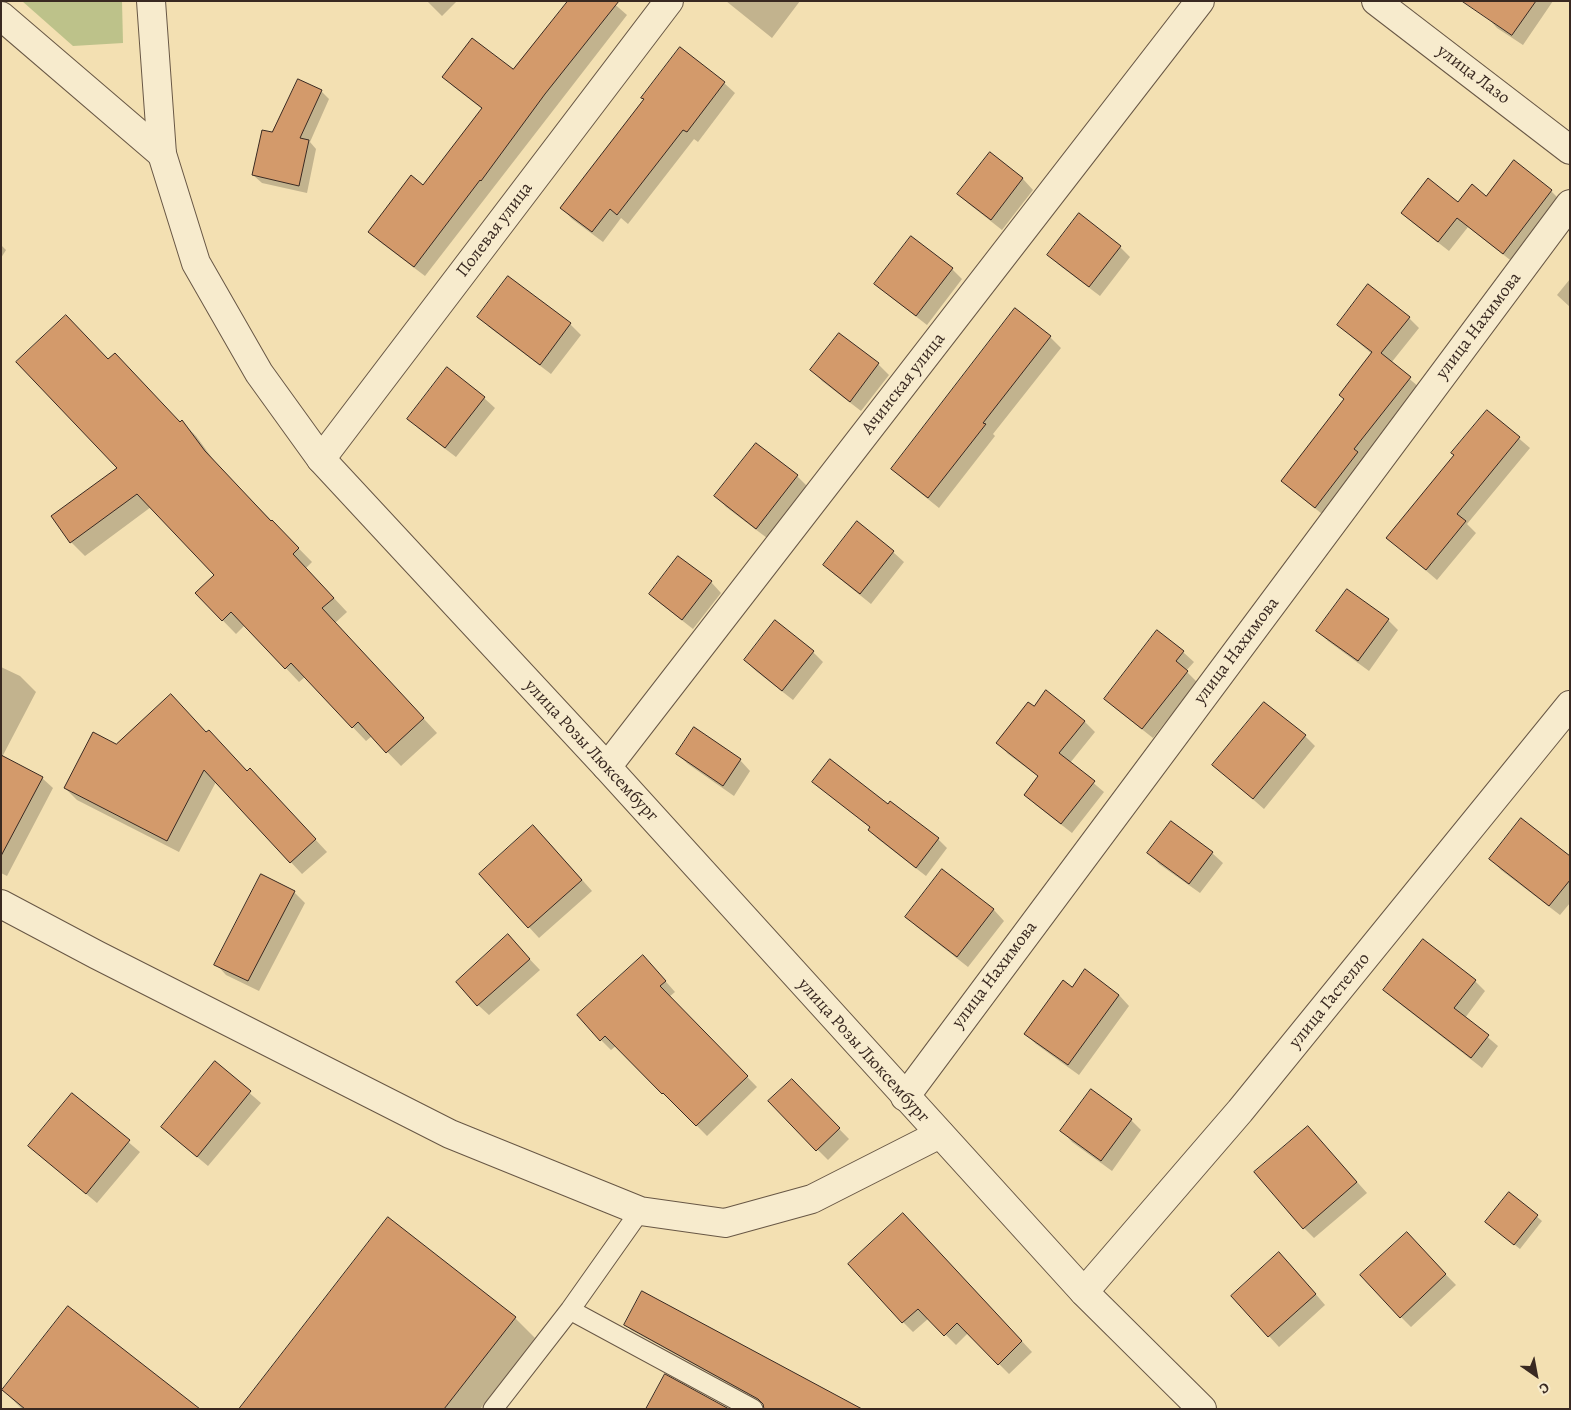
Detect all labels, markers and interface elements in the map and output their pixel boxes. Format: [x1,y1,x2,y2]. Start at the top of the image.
street label: улица Лазо [1432,40,1514,110]
street label: Полевая улица [452,178,538,282]
street label: улица Нахимова [1432,268,1526,384]
street label: Ачинская улица [858,329,950,439]
street label: улица Нахимова [1190,593,1284,709]
street label: улица Розы Люксембург [519,675,663,827]
street label: улица Нахимова [948,917,1042,1033]
street label: улица Гастелло [1285,949,1375,1053]
street label: улица Розы Люксембург [792,974,934,1128]
north arrow [1511,1350,1561,1400]
text: С [1536,1378,1553,1398]

